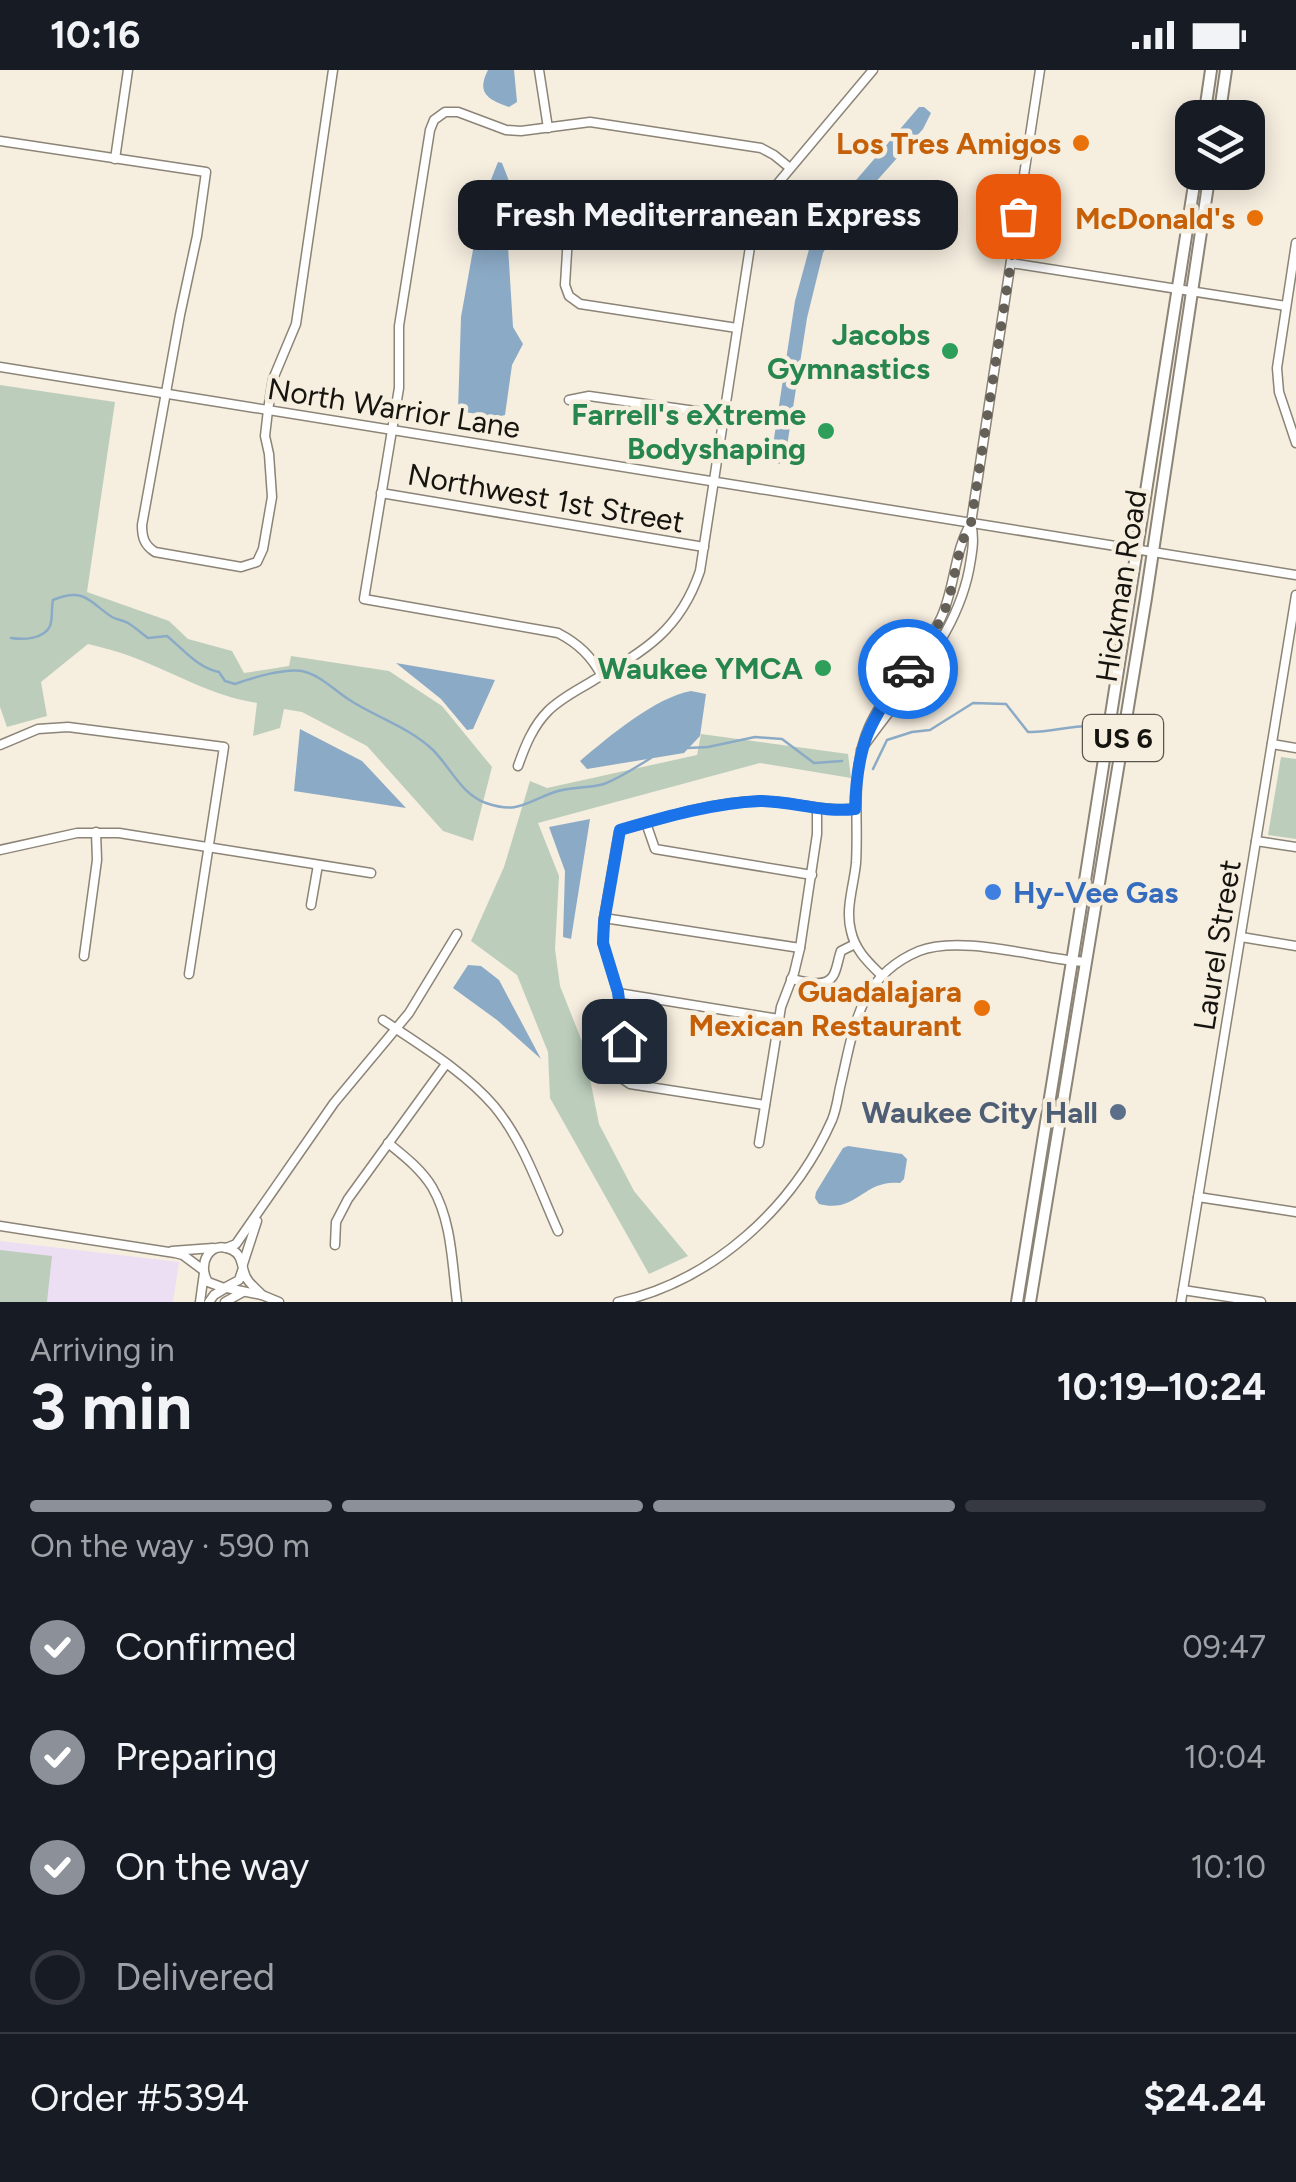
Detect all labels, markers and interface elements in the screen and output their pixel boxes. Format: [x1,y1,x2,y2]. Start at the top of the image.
text: 10:16 [50,12,140,58]
map controls [1175,100,1265,190]
button: layers [1175,100,1265,190]
place label: Los Tres Amigos [836,125,1061,162]
marker: Los Tres Amigos [1070,132,1092,154]
pin [976,174,1061,259]
callout: Fresh Mediterranean Express [458,181,958,251]
icon: bag [991,189,1046,244]
text: Fresh Mediterranean Express [495,196,921,234]
place label: McDonald's [1075,200,1235,237]
marker: McDonald's [1244,207,1266,229]
place label: Jacobs Gymnastics [767,316,930,387]
marker: Jacobs Gymnastics [939,340,961,362]
street label: North Warrior Lane [265,370,523,446]
place label: Farrell's eXtreme Bodyshaping [571,396,806,467]
marker: Farrell's eXtreme Bodyshaping [815,420,837,442]
street label: Northwest 1st Street [405,455,687,541]
street label: Hickman Road [1088,487,1154,685]
courier [858,619,958,719]
icon: car [881,642,936,697]
place label: Waukee YMCA [598,650,804,687]
marker: Waukee YMCA [812,657,834,679]
road number: US 6 [1083,715,1163,761]
street label: Laurel Street [1185,857,1249,1033]
place label: Hy-Vee Gas [1013,874,1178,911]
marker: Hy-Vee Gas [982,881,1004,903]
place label: Guadalajara Mexican Restaurant [688,973,962,1044]
marker: Guadalajara Mexican Restaurant [971,997,993,1019]
pin [582,999,667,1084]
icon: home [597,1014,652,1069]
place label: Waukee City Hall [862,1094,1098,1131]
marker: Waukee City Hall [1107,1101,1129,1123]
text: Arriving in [30,1331,175,1369]
text: 10:19–10:24 [1057,1364,1266,1410]
text: 3 min [30,1367,192,1445]
text: On the way · 590 m [30,1527,310,1565]
icon: check [30,1620,85,1675]
text: Confirmed [115,1624,297,1670]
text: 09:47 [1182,1628,1266,1666]
icon: check [30,1730,85,1785]
text: Preparing [115,1734,277,1780]
text: 10:04 [1184,1738,1266,1776]
icon: check [30,1840,85,1895]
text: On the way [115,1844,309,1890]
text: 10:10 [1190,1848,1266,1886]
text: Delivered [115,1954,275,2000]
text: Order #5394 [30,2075,249,2121]
text: $24.24 [1143,2075,1266,2121]

